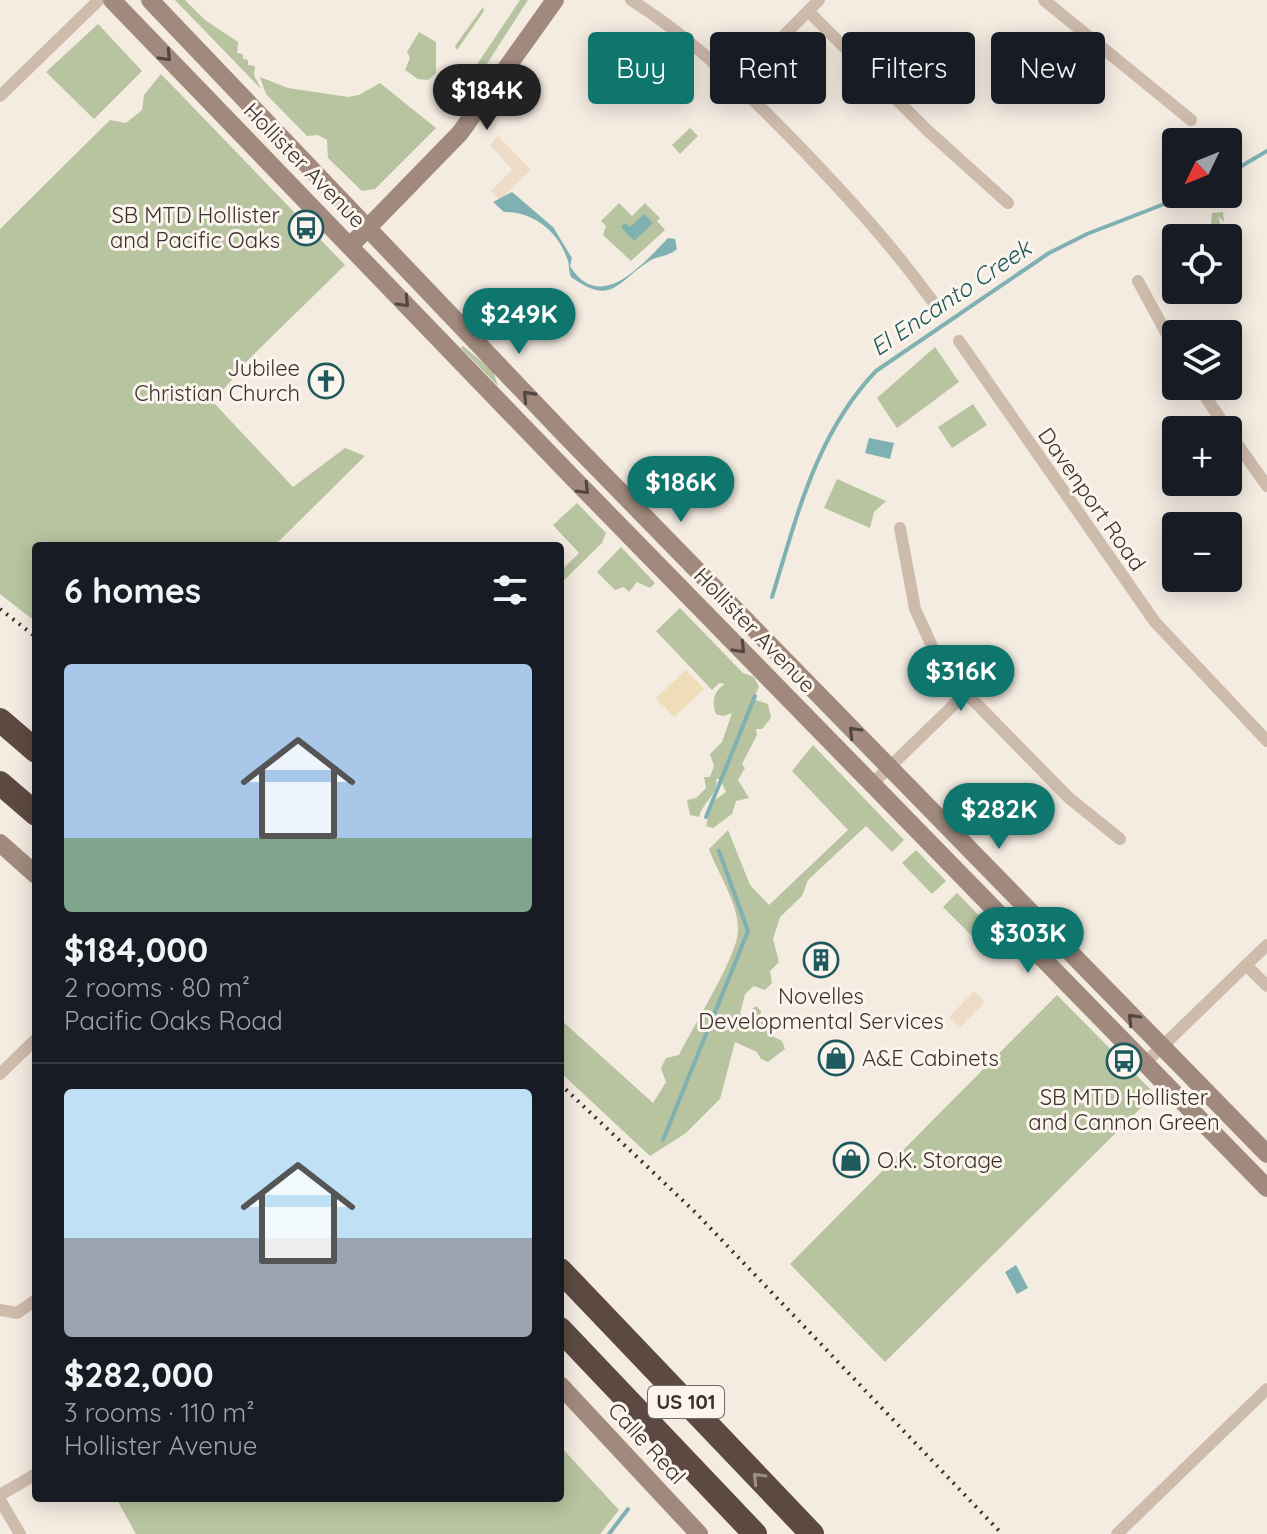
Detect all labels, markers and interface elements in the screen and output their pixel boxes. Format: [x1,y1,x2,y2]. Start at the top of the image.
chip: Buy [588,32,694,104]
chip: Rent [710,32,826,104]
chip: Filters [842,32,975,104]
chip: New [991,32,1105,104]
one-way arrow [157,47,171,61]
pin: $184K [431,64,543,132]
text: $184K [451,73,523,106]
street label: Hollister Avenue [238,96,372,234]
north arrow [1162,128,1242,208]
map controls [1162,128,1242,592]
place label: SB MTD Hollister and Pacific Oaks [110,201,281,254]
bus stop icon: SB MTD Hollister and Pacific Oaks [287,209,325,247]
button: locate [1162,224,1242,304]
water label: El Encanto Creek [864,231,1038,362]
pin: $249K [463,288,575,356]
one-way arrow [395,293,409,307]
text: $249K [481,297,557,330]
button: layers [1162,320,1242,400]
place label: Jubilee Christian Church [134,354,300,407]
church icon: Jubilee Christian Church [307,362,345,400]
one-way arrow [524,391,538,406]
button: + [1162,416,1242,496]
street label: Davenport Road [1032,422,1152,576]
pin: $186K [625,456,737,524]
text: $186K [645,465,717,498]
one-way arrow [575,480,589,495]
button: − [1162,512,1242,592]
street label: Hollister Avenue [688,561,822,699]
icon: filters [488,568,532,612]
text: 6 homes [64,569,201,612]
one-way arrow [730,639,745,653]
pin: $316K [905,645,1017,713]
text: $316K [925,654,997,687]
icon: home [226,716,370,860]
one-way arrow [849,727,863,741]
pin: $282K [943,783,1055,851]
text: $282K [961,792,1037,825]
pin: $303K [972,907,1084,975]
text: $303K [990,916,1066,949]
text: $184,000 [64,928,208,971]
building icon: Novelles Developmental Services [802,941,840,979]
text: 2 rooms · 80 m² [64,971,250,1004]
place label: Novelles Developmental Services [698,982,944,1035]
text: Pacific Oaks Road [64,1004,283,1037]
one-way arrow [1128,1014,1143,1028]
shop icon: A&E Cabinets [817,1039,855,1077]
bus stop icon: SB MTD Hollister and Cannon Green [1105,1042,1143,1080]
place label: A&E Cabinets [862,1044,999,1072]
place label: SB MTD Hollister and Cannon Green [1028,1083,1220,1136]
icon: home [226,1141,370,1285]
shop icon: O.K. Storage [832,1141,870,1179]
place label: O.K. Storage [877,1146,1003,1174]
text: $282,000 [64,1353,214,1396]
road number: US 101 [648,1386,724,1418]
text: 3 rooms · 110 m² [64,1396,255,1429]
street label: Calle Real [602,1396,692,1490]
text: Hollister Avenue [64,1429,258,1462]
one-way arrow [754,1472,768,1487]

